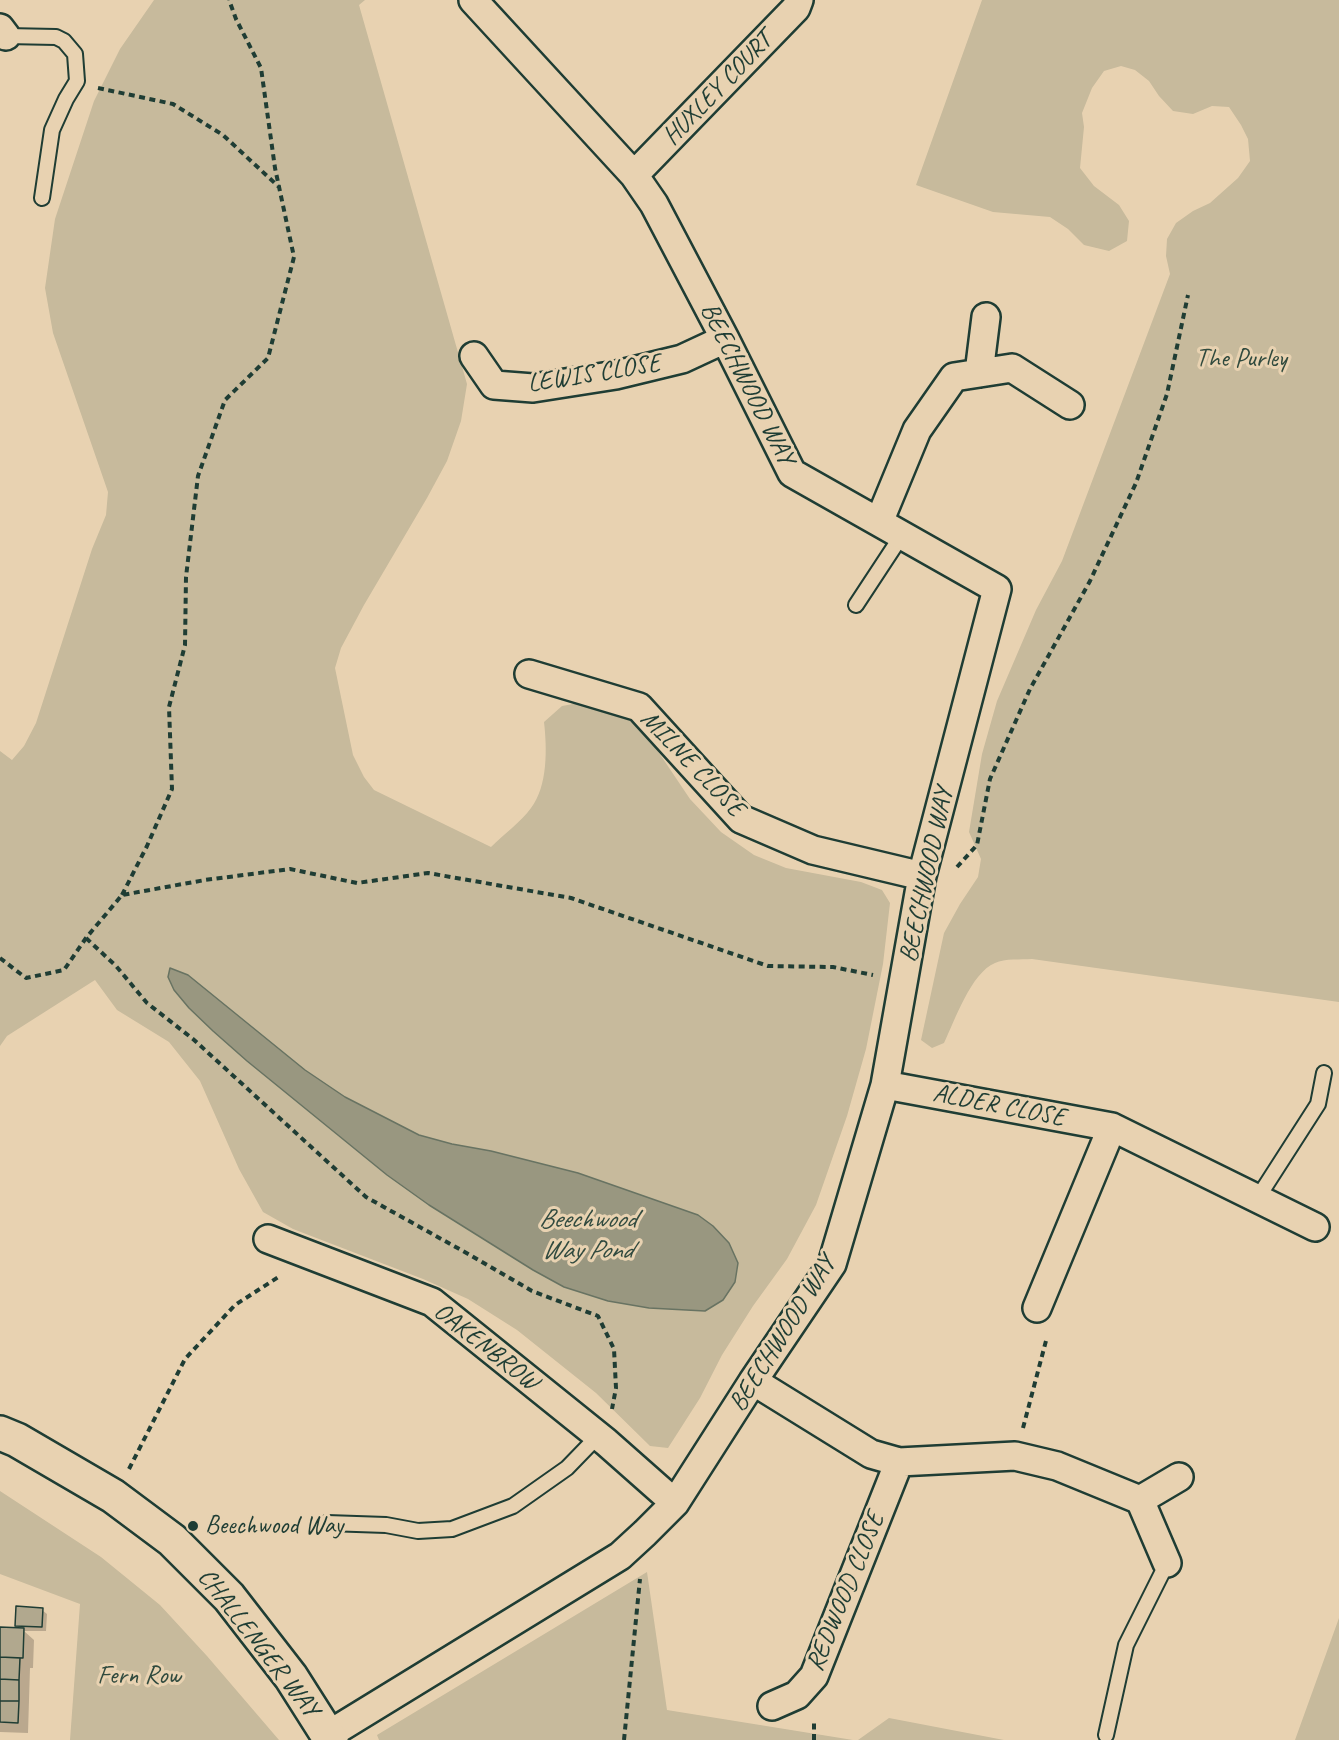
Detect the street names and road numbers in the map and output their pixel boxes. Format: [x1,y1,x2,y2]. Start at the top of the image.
street label: HUXLEY COURT [656,26,780,152]
street label: BEECHWOOD WAY [693,298,801,470]
street label: LEWIS CLOSE [525,348,663,400]
street label: MILNE CLOSE [633,704,751,824]
street label: BEECHWOOD WAY [893,785,961,965]
street label: ALDER CLOSE [930,1078,1068,1134]
street label: BEECHWOOD WAY [723,1251,843,1417]
street label: OAKENBROW [427,1296,545,1398]
street label: REDWOOD CLOSE [800,1508,892,1676]
street label: CHALLENGER WAY [190,1562,326,1724]

